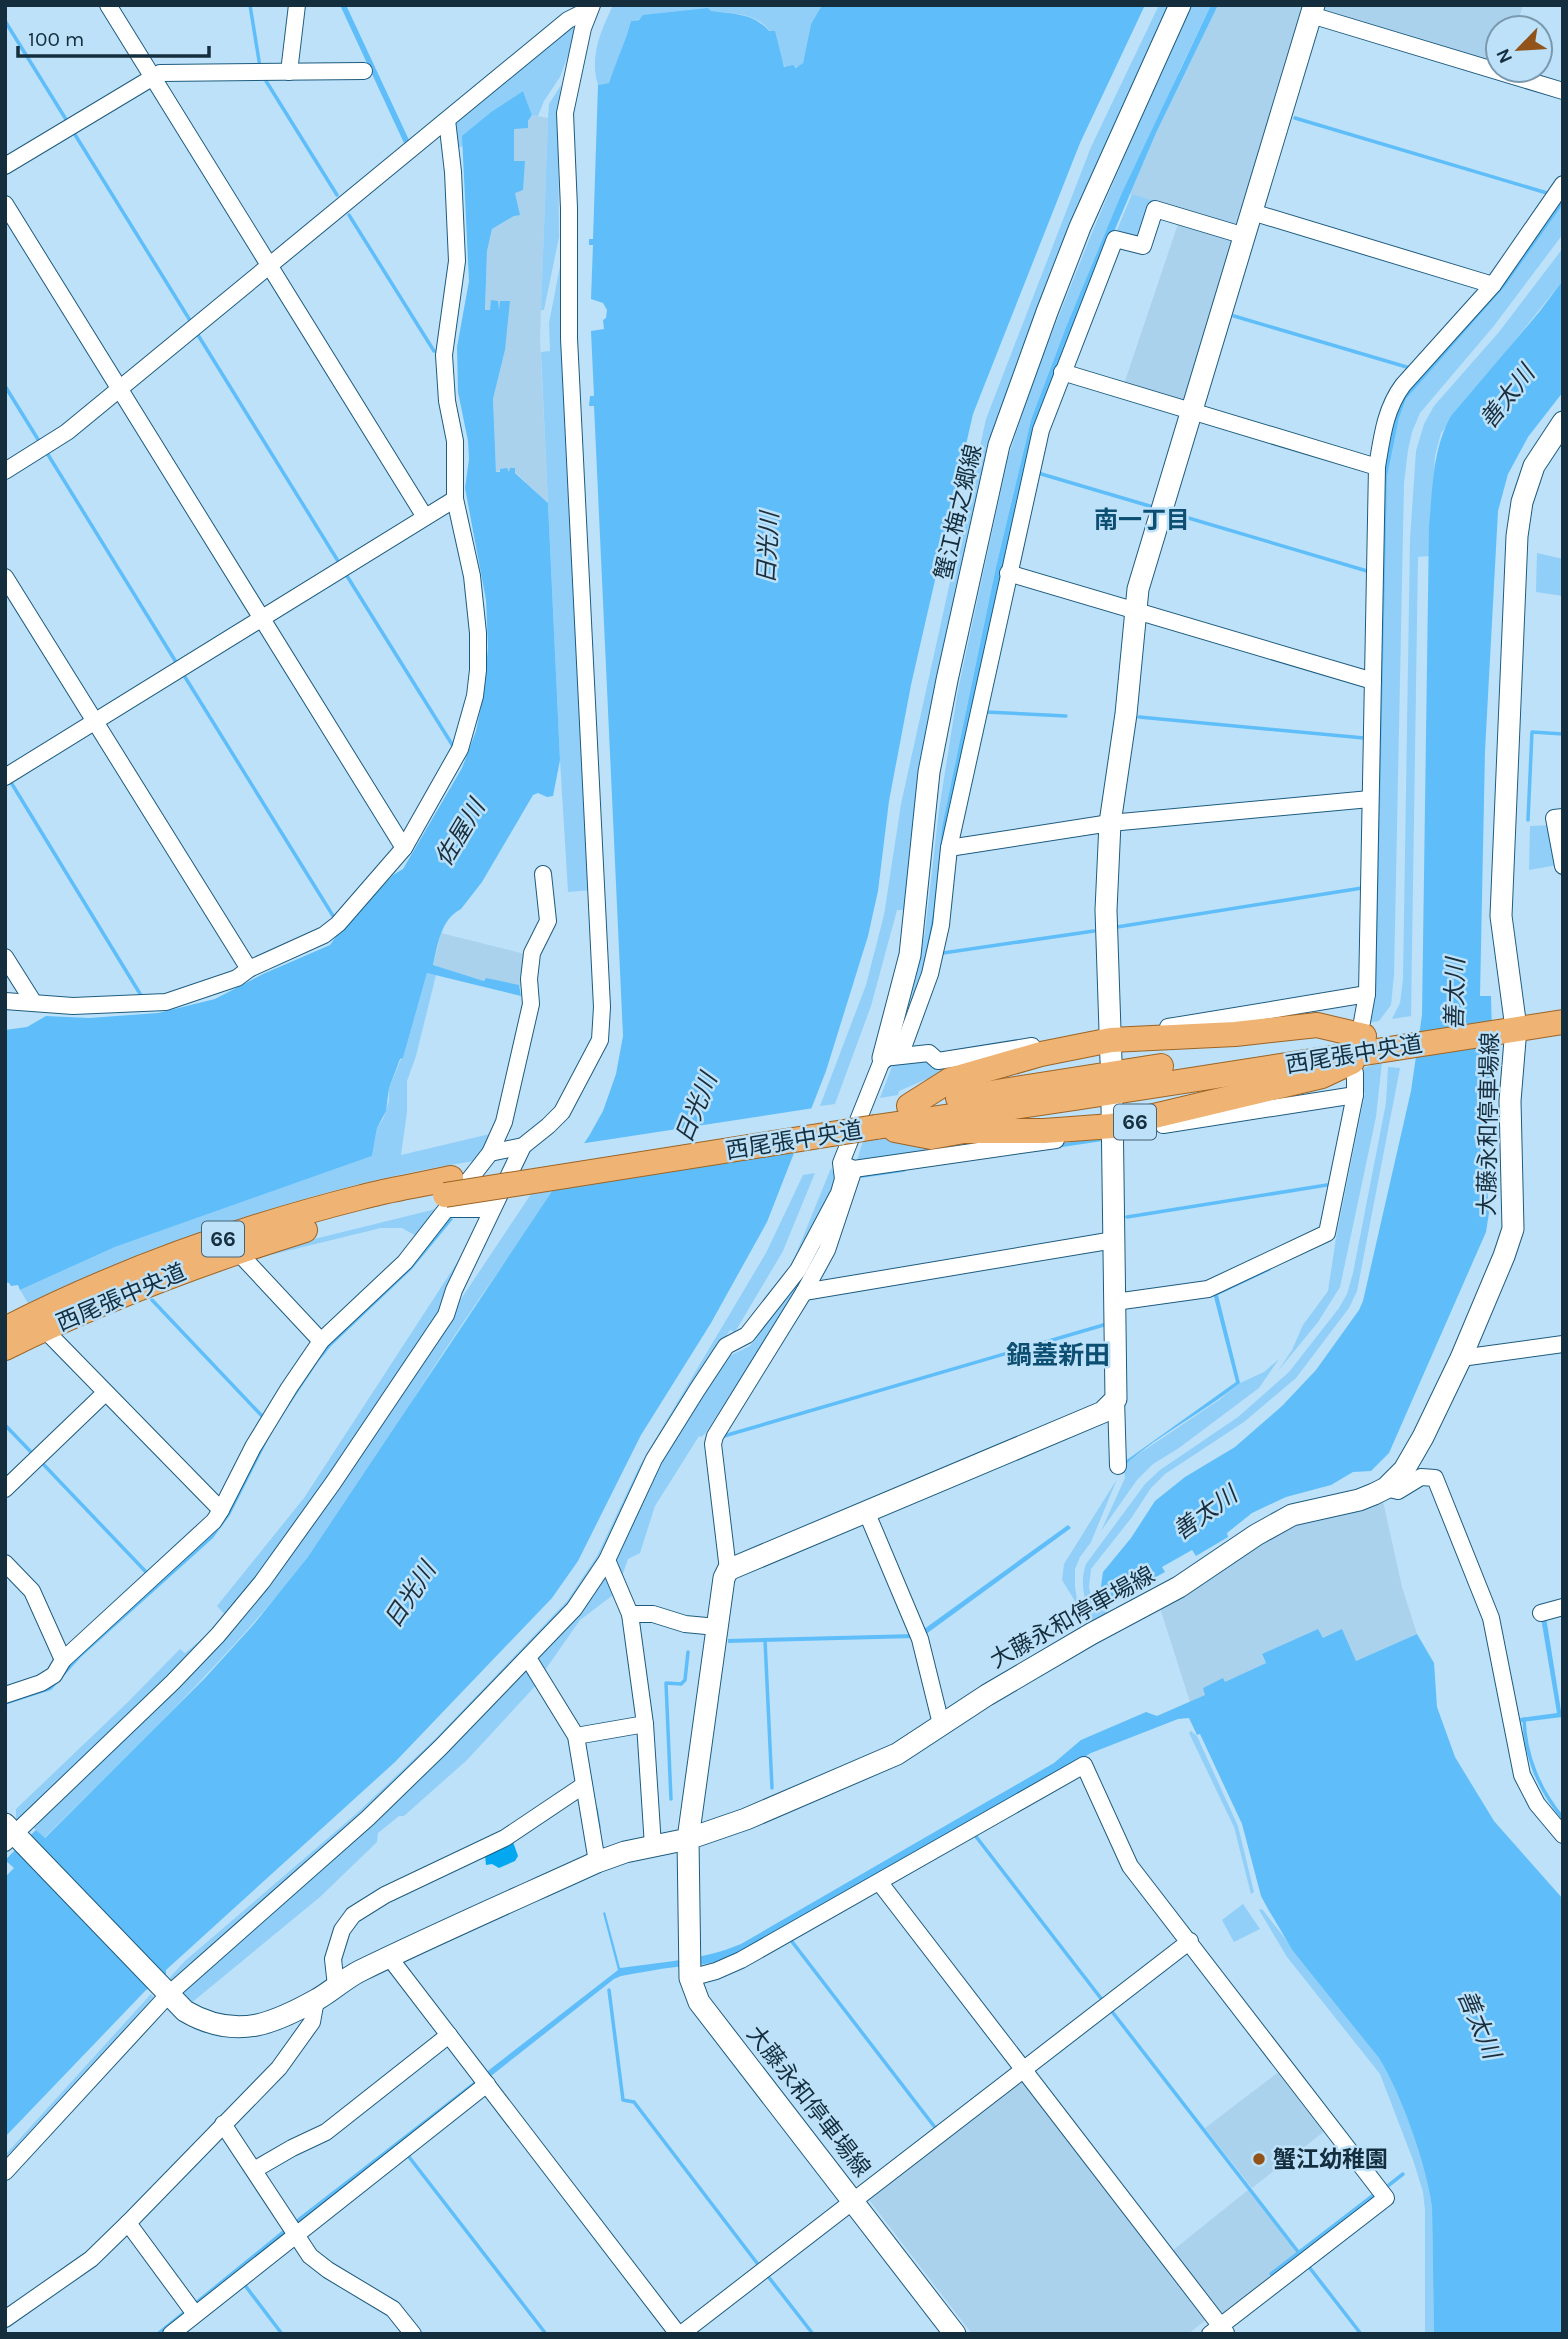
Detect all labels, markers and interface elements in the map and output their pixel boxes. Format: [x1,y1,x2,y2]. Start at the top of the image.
scale bar [18,14,208,58]
north arrow [1484,14,1554,84]
text: 100 m [28,27,85,51]
text: N [1492,45,1517,67]
water label: 善太川 [1474,358,1542,434]
street label: 蟹江梅之郷線 [930,442,987,582]
district label: 南一丁目 [1094,506,1190,534]
water label: 日光川 [752,508,784,585]
water label: 佐屋川 [429,792,492,871]
water label: 善太川 [1440,955,1470,1030]
street label: 西尾張中央道 [1284,1030,1424,1079]
street label: 大藤永和停車場線 [1473,1032,1504,1216]
water label: 日光川 [670,1067,724,1147]
road number: 66 [1114,1104,1156,1140]
street label: 西尾張中央道 [724,1116,864,1165]
road number: 66 [202,1222,244,1256]
street label: 西尾張中央道 [52,1258,190,1337]
district label: 鍋蓋新田 [1006,1340,1110,1371]
water label: 善太川 [1168,1479,1245,1545]
water label: 日光川 [379,1555,443,1633]
street label: 大藤永和停車場線 [985,1561,1159,1674]
water label: 善太川 [1452,1985,1507,2065]
street label: 大藤永和停車場線 [741,2020,876,2182]
place label: 蟹江幼稚園 [1273,2146,1388,2173]
marker: 蟹江幼稚園 [1251,2151,1267,2167]

